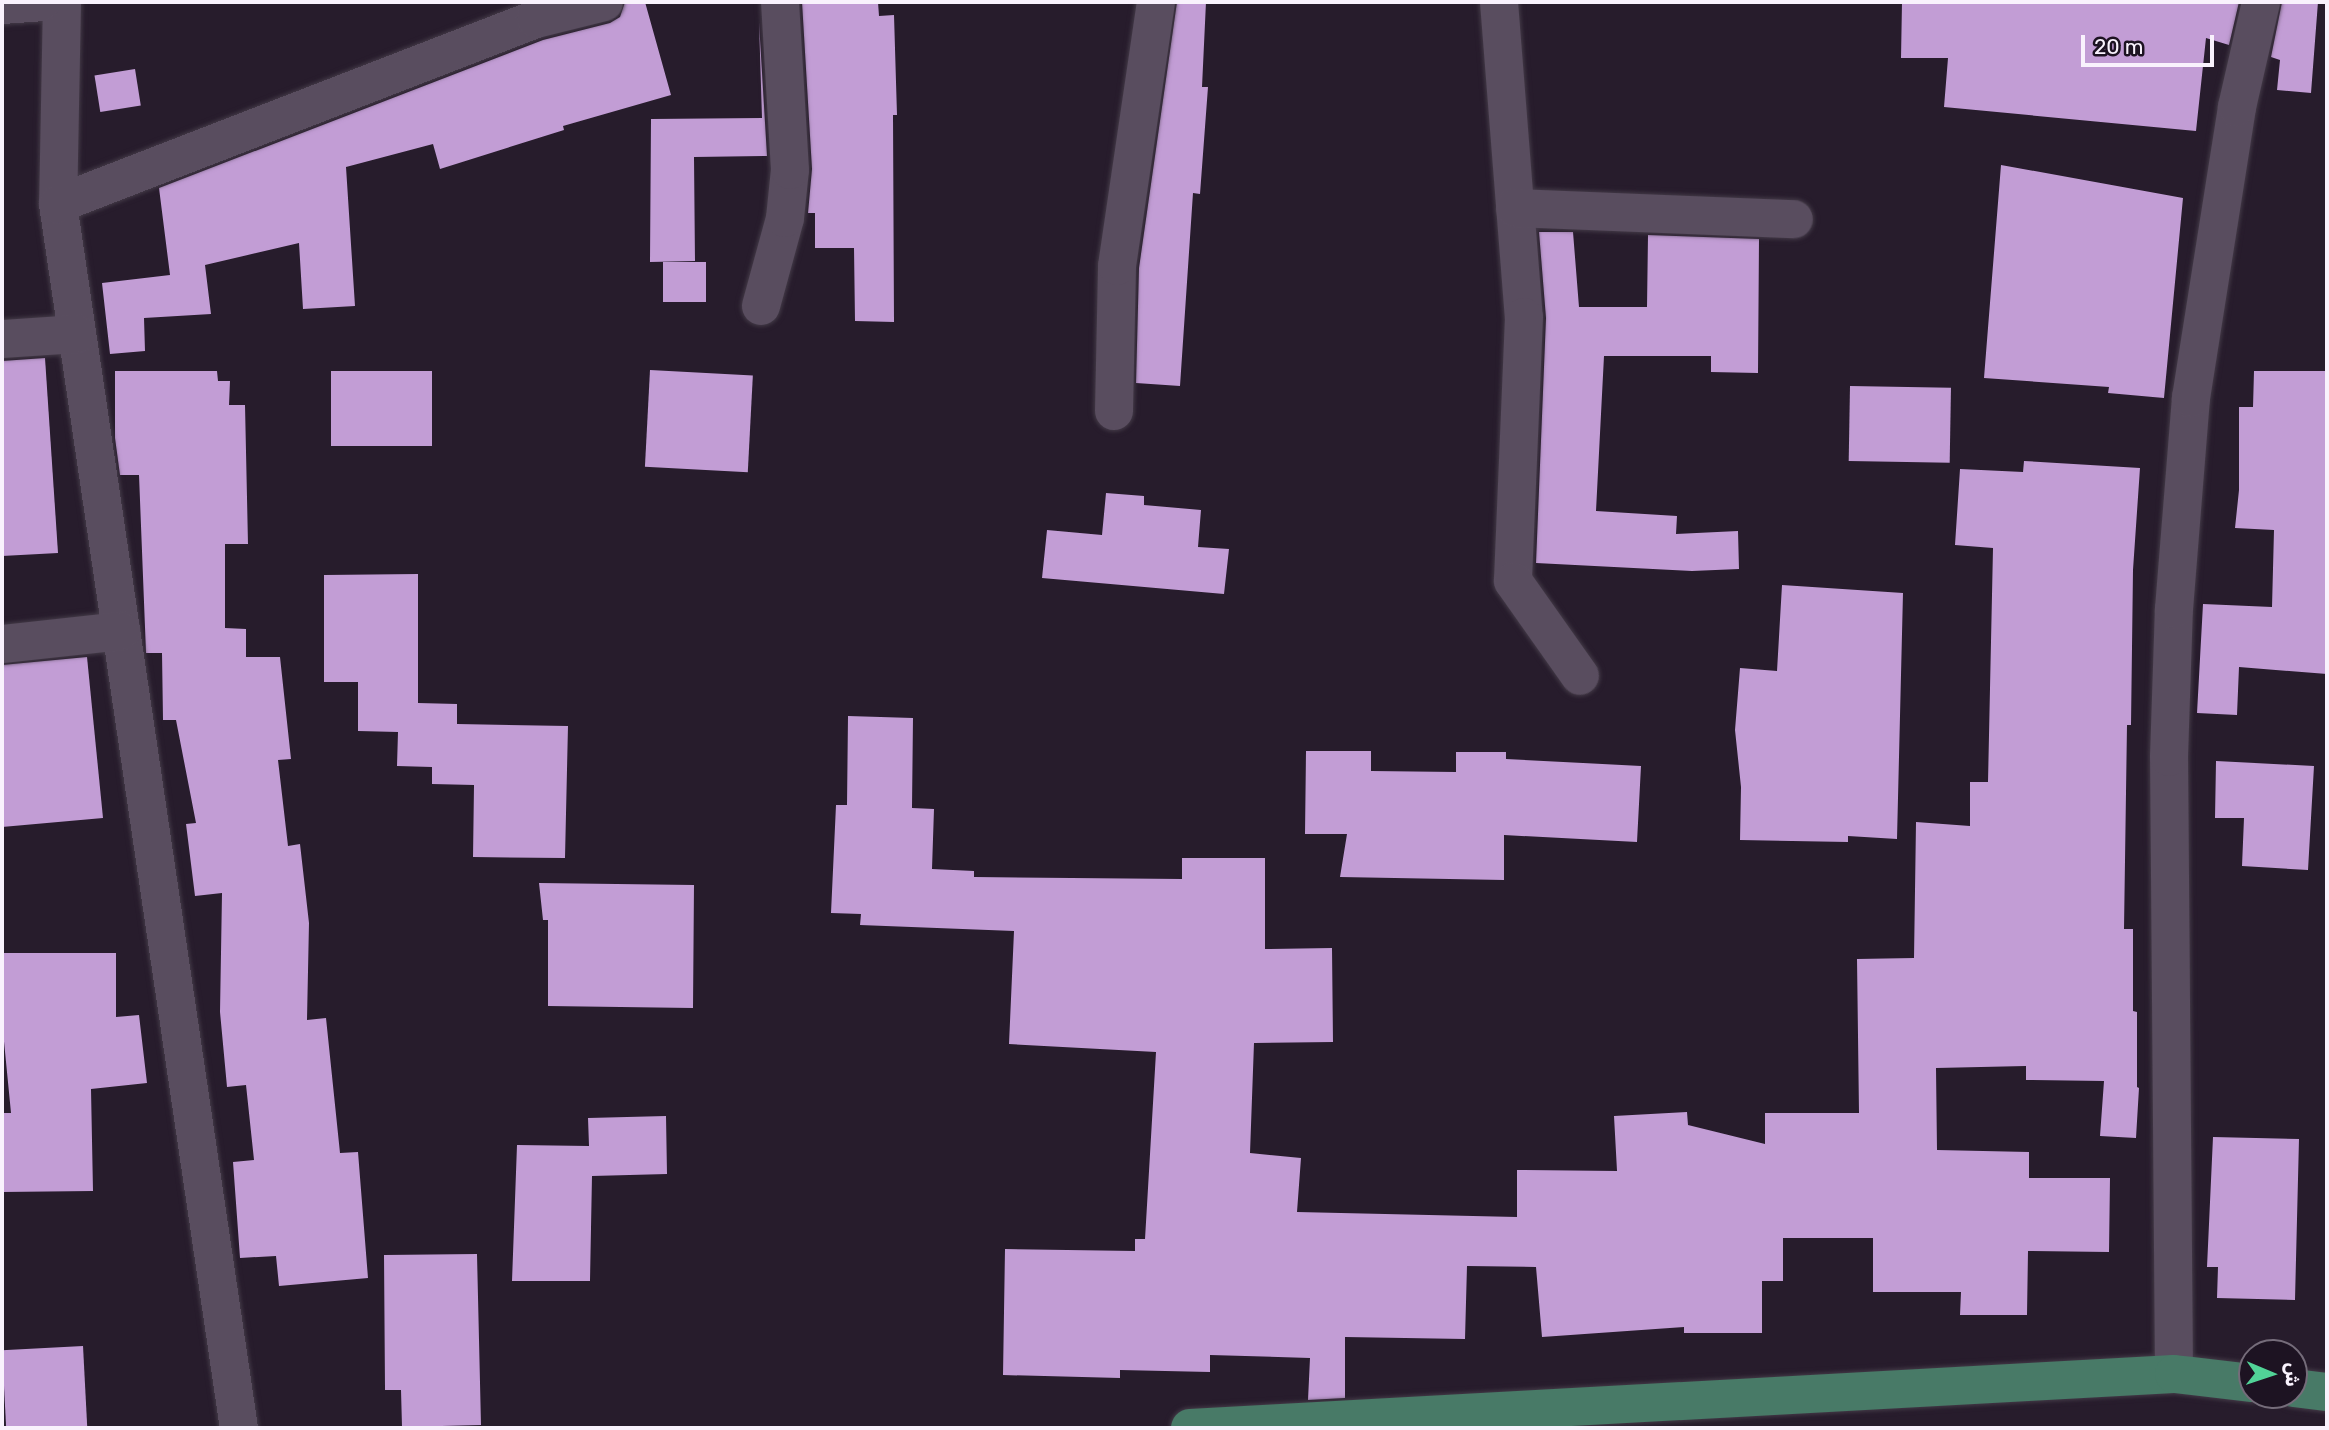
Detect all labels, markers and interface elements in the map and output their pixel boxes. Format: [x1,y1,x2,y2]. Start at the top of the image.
scale bar [2084,21,2217,65]
text: 20 m [2094,34,2143,59]
north arrow [2238,1339,2308,1409]
text: ش [2281,1362,2304,1387]

